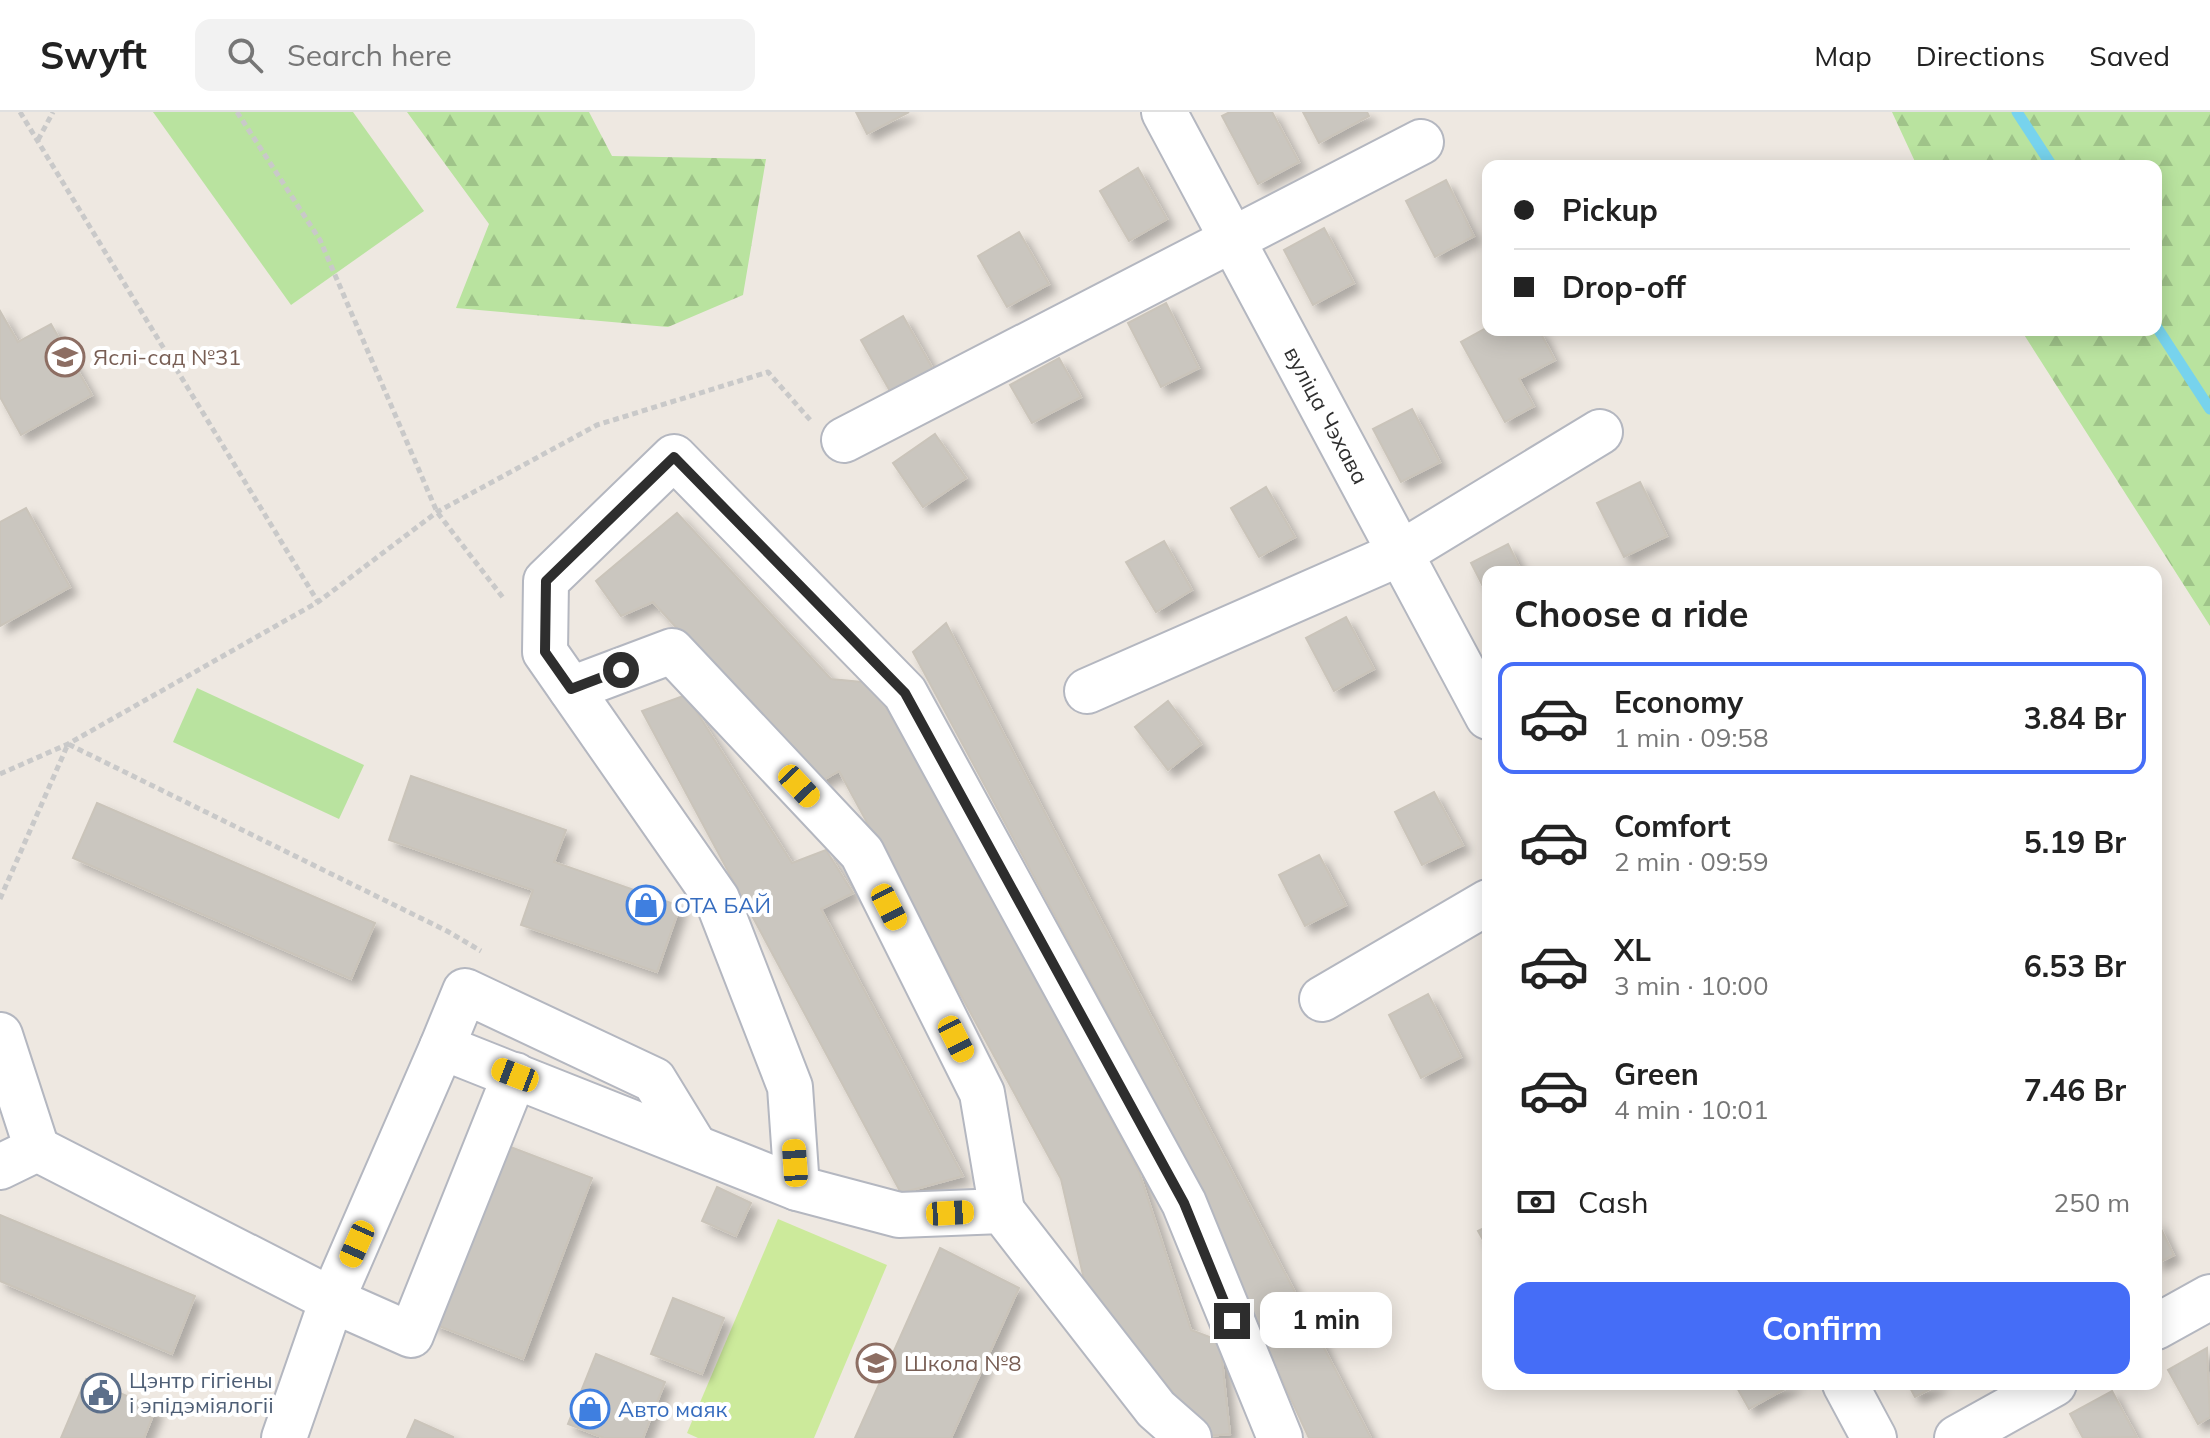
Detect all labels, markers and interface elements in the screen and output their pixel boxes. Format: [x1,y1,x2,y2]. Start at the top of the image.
search box [195,19,755,91]
text: Swyft [40,31,147,79]
icon: search [223,33,267,77]
text: Search here [287,36,452,74]
text: Map [1814,38,1872,73]
text: Directions [1916,38,2045,73]
text: Saved [2089,38,2170,73]
text: Pickup [1562,191,1658,229]
text: Drop-off [1562,268,1686,306]
school or university icon: Яслі-сад №31 [44,336,86,378]
street label: вуліца Чэхава [1278,342,1375,489]
place label: Яслі-сад №31 [93,343,241,371]
text: Choose a ride [1514,591,1748,636]
route start [603,652,639,688]
icon: car [1518,682,1590,754]
text: Economy [1614,683,1743,721]
text: 3.84 Br [2024,699,2126,737]
text: 1 min · 09:58 [1614,721,1769,754]
car [774,760,824,812]
icon: car [1518,806,1590,878]
text: Comfort [1614,807,1731,845]
text: 5.19 Br [2024,823,2126,861]
text: 2 min · 09:59 [1614,845,1769,878]
car [867,880,911,934]
shop icon: ОТА БАЙ [625,884,667,926]
place label: ОТА БАЙ [674,891,771,919]
icon: car [1518,930,1590,1002]
text: XL [1614,931,1651,969]
text: 6.53 Br [2024,947,2126,985]
text: 3 min · 10:00 [1614,969,1769,1002]
car [934,1012,978,1066]
icon: car [1518,1054,1590,1126]
car [488,1055,542,1095]
text: Green [1614,1055,1699,1093]
text: 7.46 Br [2024,1071,2126,1109]
text: 4 min · 10:01 [1614,1093,1769,1126]
car [781,1138,809,1188]
icon: cash [1514,1180,1558,1224]
text: Cash [1578,1183,1649,1221]
text: 250 m [2054,1186,2130,1219]
car [925,1200,975,1226]
car [336,1217,378,1271]
button: Confirm [1514,1282,2130,1374]
callout: 1 min [1260,1293,1392,1349]
route end [1214,1303,1250,1339]
text: 1 min [1292,1303,1360,1336]
school or university icon: Школа №8 [855,1342,897,1384]
place label: Школа №8 [904,1349,1021,1377]
place label: Цэнтр гігіены і эпідэміялогіі [129,1366,274,1419]
public building icon: Цэнтр гігіены і эпідэміялогіі [80,1372,122,1414]
shop icon: Авто маяк [569,1388,611,1430]
place label: Авто маяк [618,1395,727,1423]

